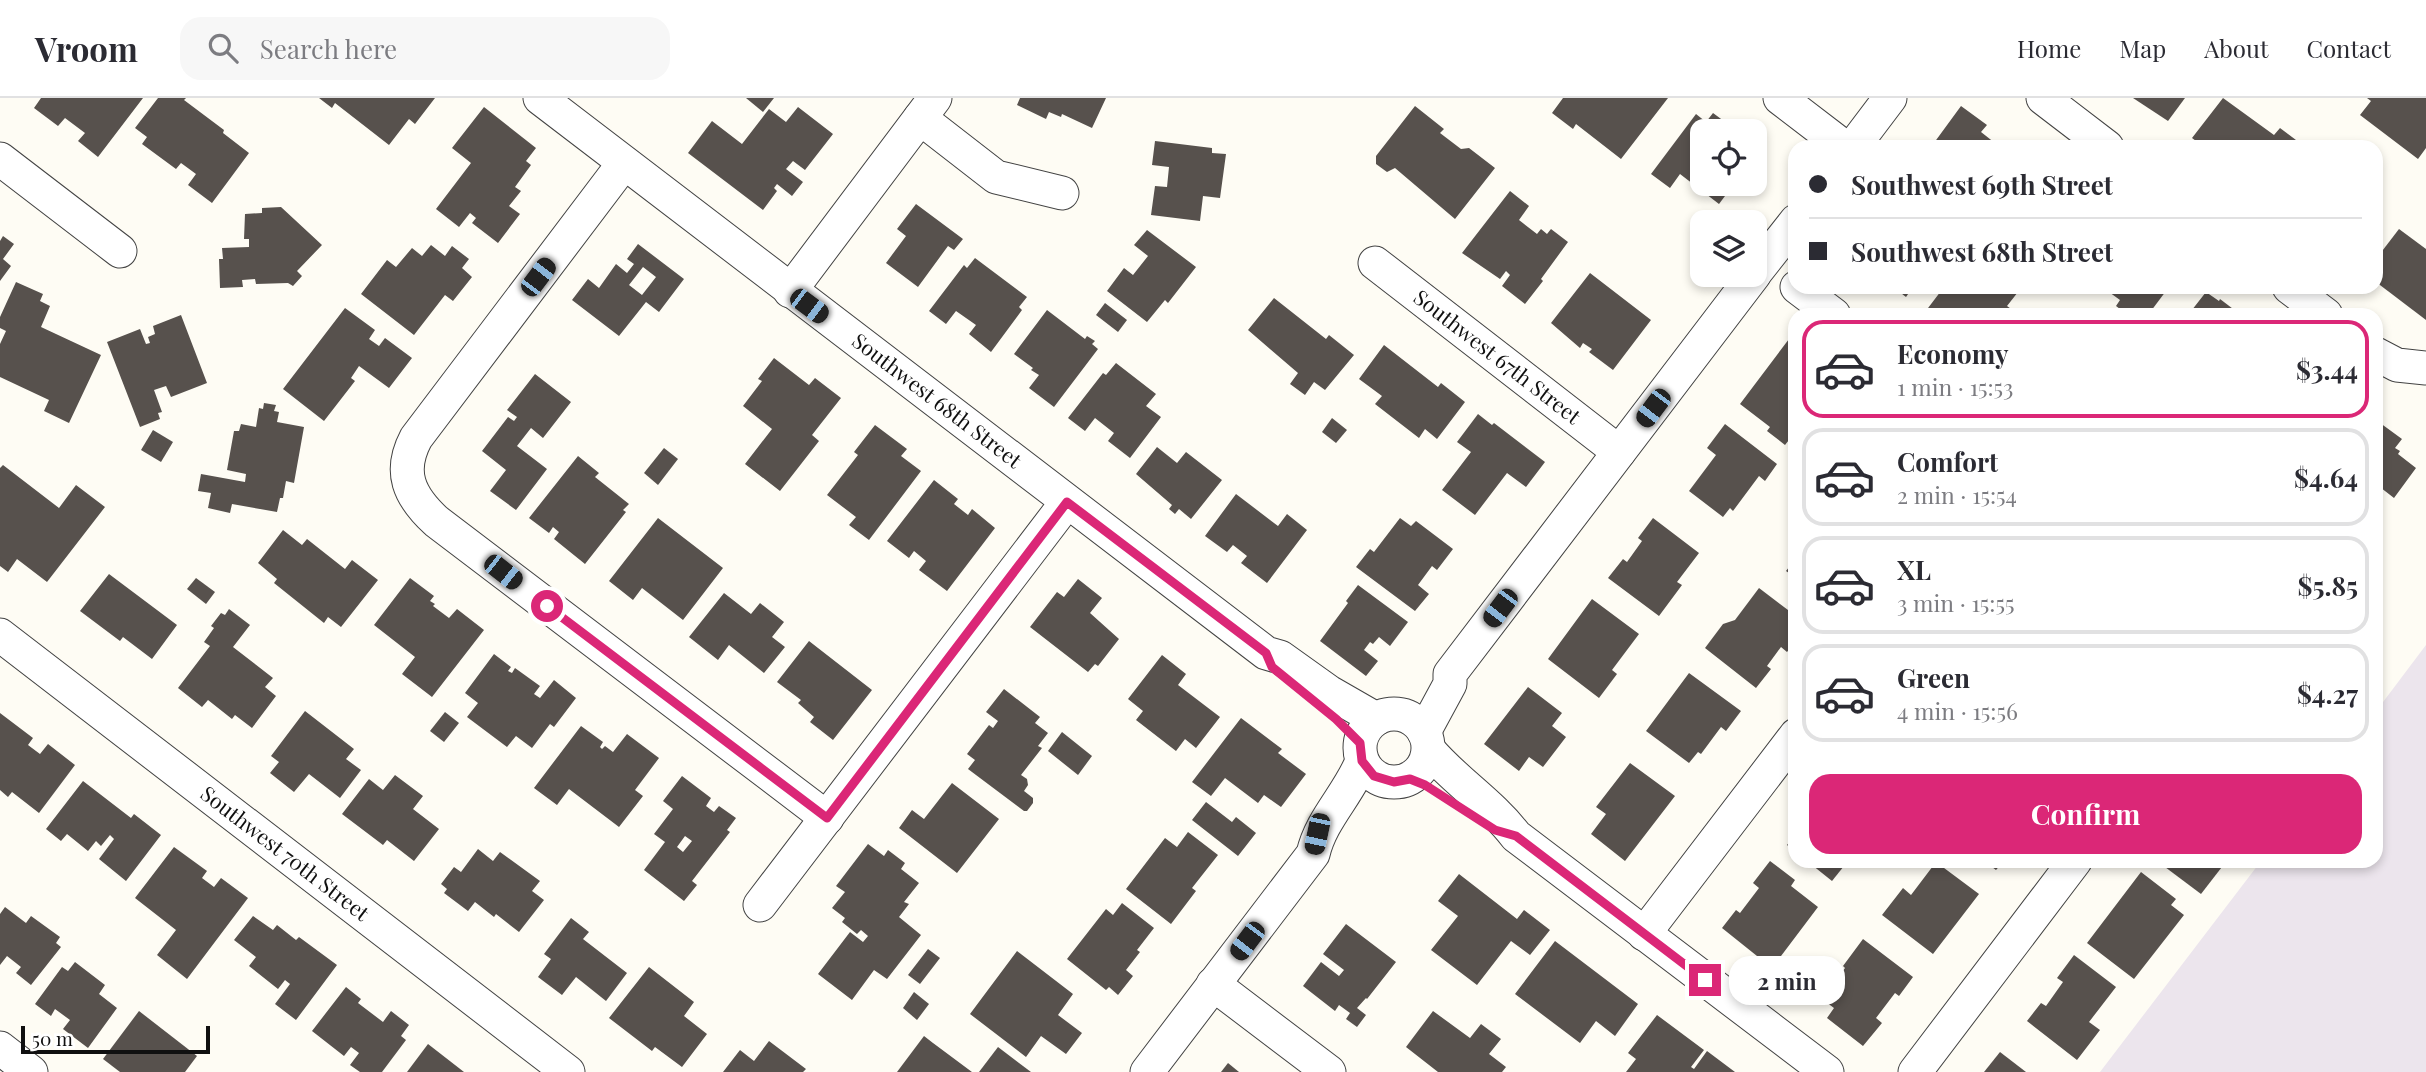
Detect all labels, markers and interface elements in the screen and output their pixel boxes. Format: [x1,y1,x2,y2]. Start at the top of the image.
search box [180,17,670,80]
text: Vroom [35,26,138,70]
icon: search [204,29,242,67]
text: Search here [260,31,397,66]
text: Home [2017,32,2081,64]
text: Map [2119,32,2166,64]
text: About [2204,32,2268,64]
text: Contact [2306,32,2391,64]
map controls [1690,119,1767,287]
button: locate [1690,119,1767,196]
text: Southwest 69th Street [1851,167,2113,202]
button: layers [1690,210,1767,287]
text: Southwest 68th Street [1851,234,2113,269]
car [517,254,560,300]
street label: Southwest 67th Street [1409,282,1588,430]
car [786,285,833,327]
street label: Southwest 68th Street [847,326,1029,474]
text: Economy [1897,336,2008,371]
icon: car [1813,338,1876,401]
text: $3.44 [2296,352,2358,387]
text: 1 min · 15:53 [1897,371,2013,402]
car [1632,385,1675,431]
text: Comfort [1897,444,1998,479]
icon: car [1813,446,1876,509]
text: $4.64 [2294,460,2358,495]
text: 2 min · 15:54 [1897,479,2017,510]
car [480,551,527,593]
text: XL [1897,552,1931,587]
icon: car [1813,554,1876,617]
text: $5.85 [2298,568,2358,603]
car [1479,585,1522,631]
text: 3 min · 15:55 [1897,587,2015,618]
route start [531,590,563,622]
text: Green [1897,660,1970,695]
icon: car [1813,662,1876,725]
text: $4.27 [2297,676,2358,711]
text: 4 min · 15:56 [1897,695,2018,726]
button: Confirm [1809,774,2362,854]
street label: Southwest 70th Street [196,779,376,926]
car [1303,811,1332,857]
car [1226,918,1269,964]
callout: 2 min [1730,956,1845,1004]
route end [1689,964,1721,996]
text: 2 min [1757,965,1817,996]
scale bar [21,1023,210,1055]
text: 50 m [32,1025,73,1051]

